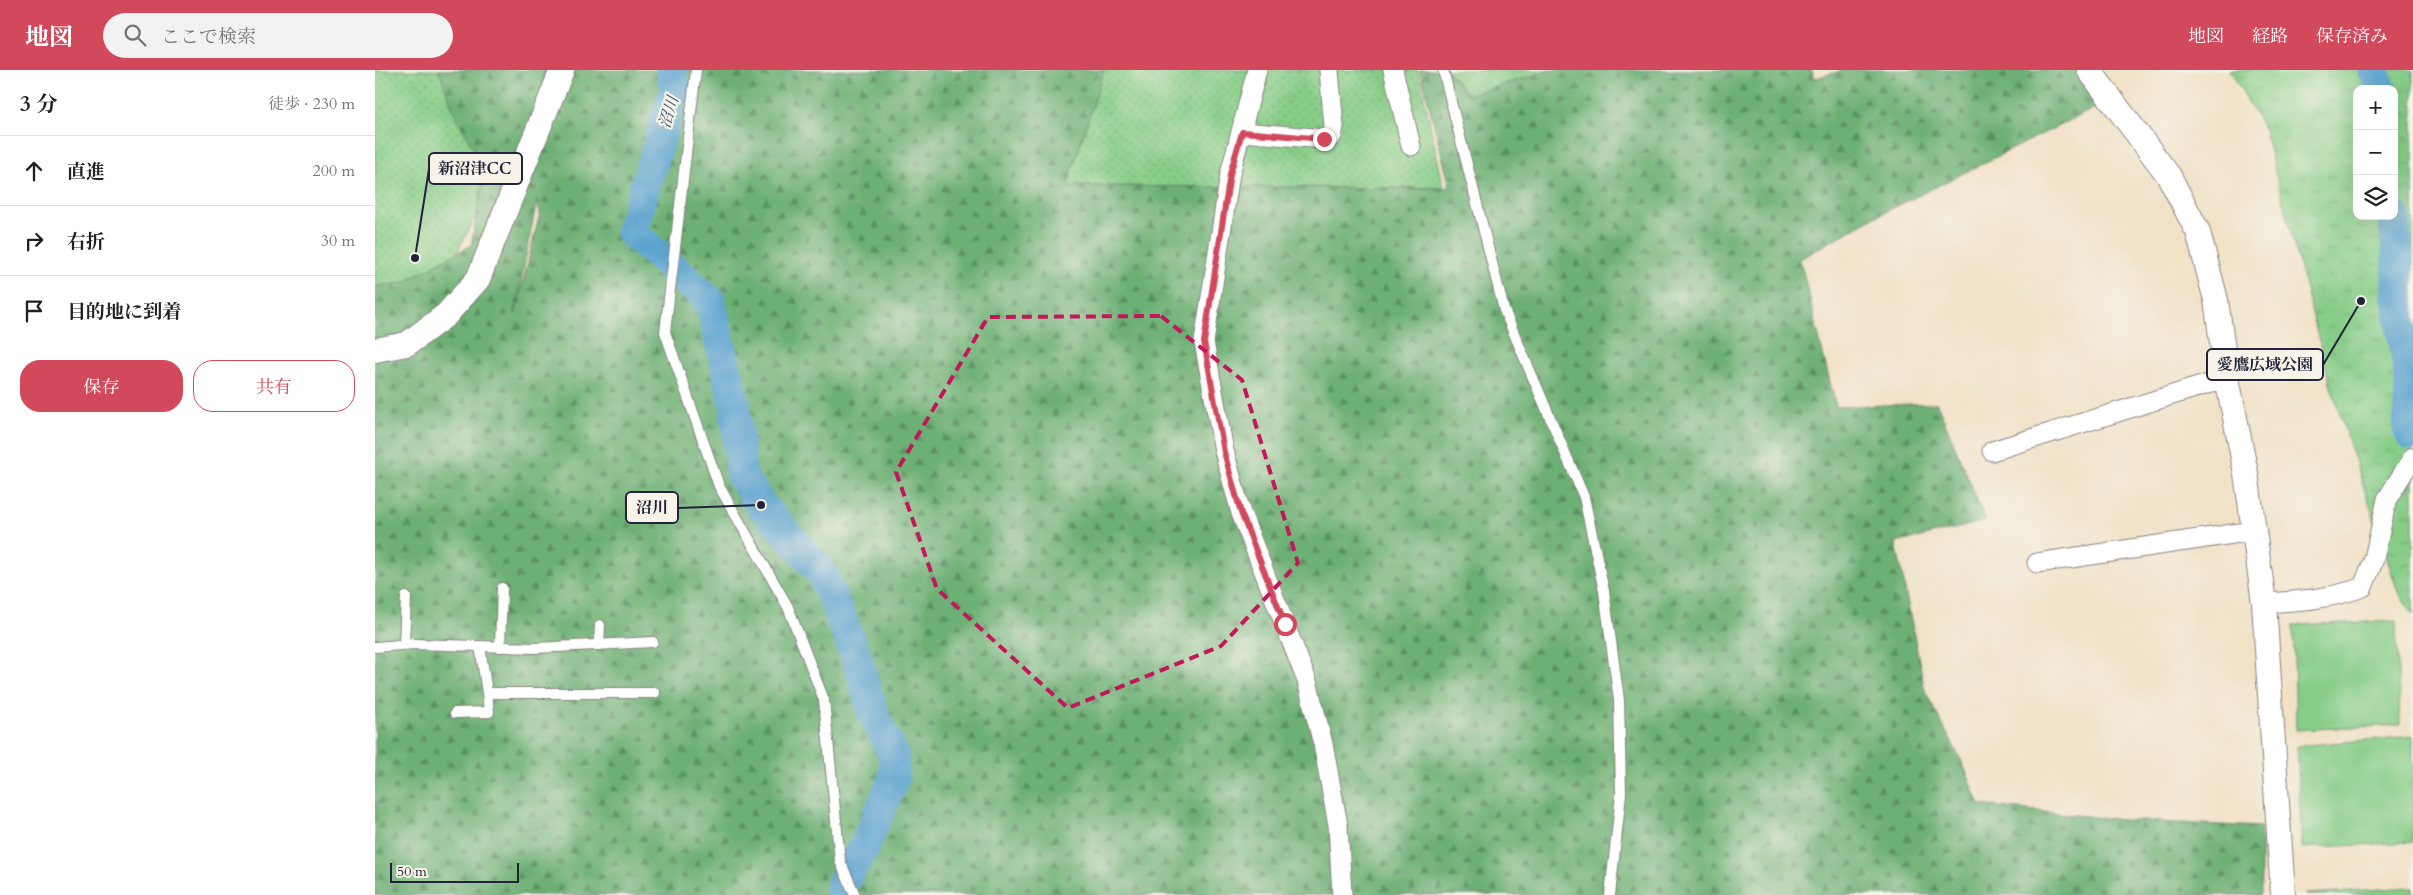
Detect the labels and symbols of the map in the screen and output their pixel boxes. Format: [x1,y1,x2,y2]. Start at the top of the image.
water label: 沼川 [654,92,685,131]
route end [1313,128,1336,151]
callout: 新沼津CC [429,153,522,184]
text: 新沼津CC [438,158,511,180]
callout: 愛鷹広域公園 [2207,349,2323,380]
text: 愛鷹広域公園 [2217,354,2313,376]
callout: 沼川 [626,492,678,523]
text: 沼川 [636,497,668,519]
route start [1274,613,1297,636]
scale bar [390,860,519,883]

